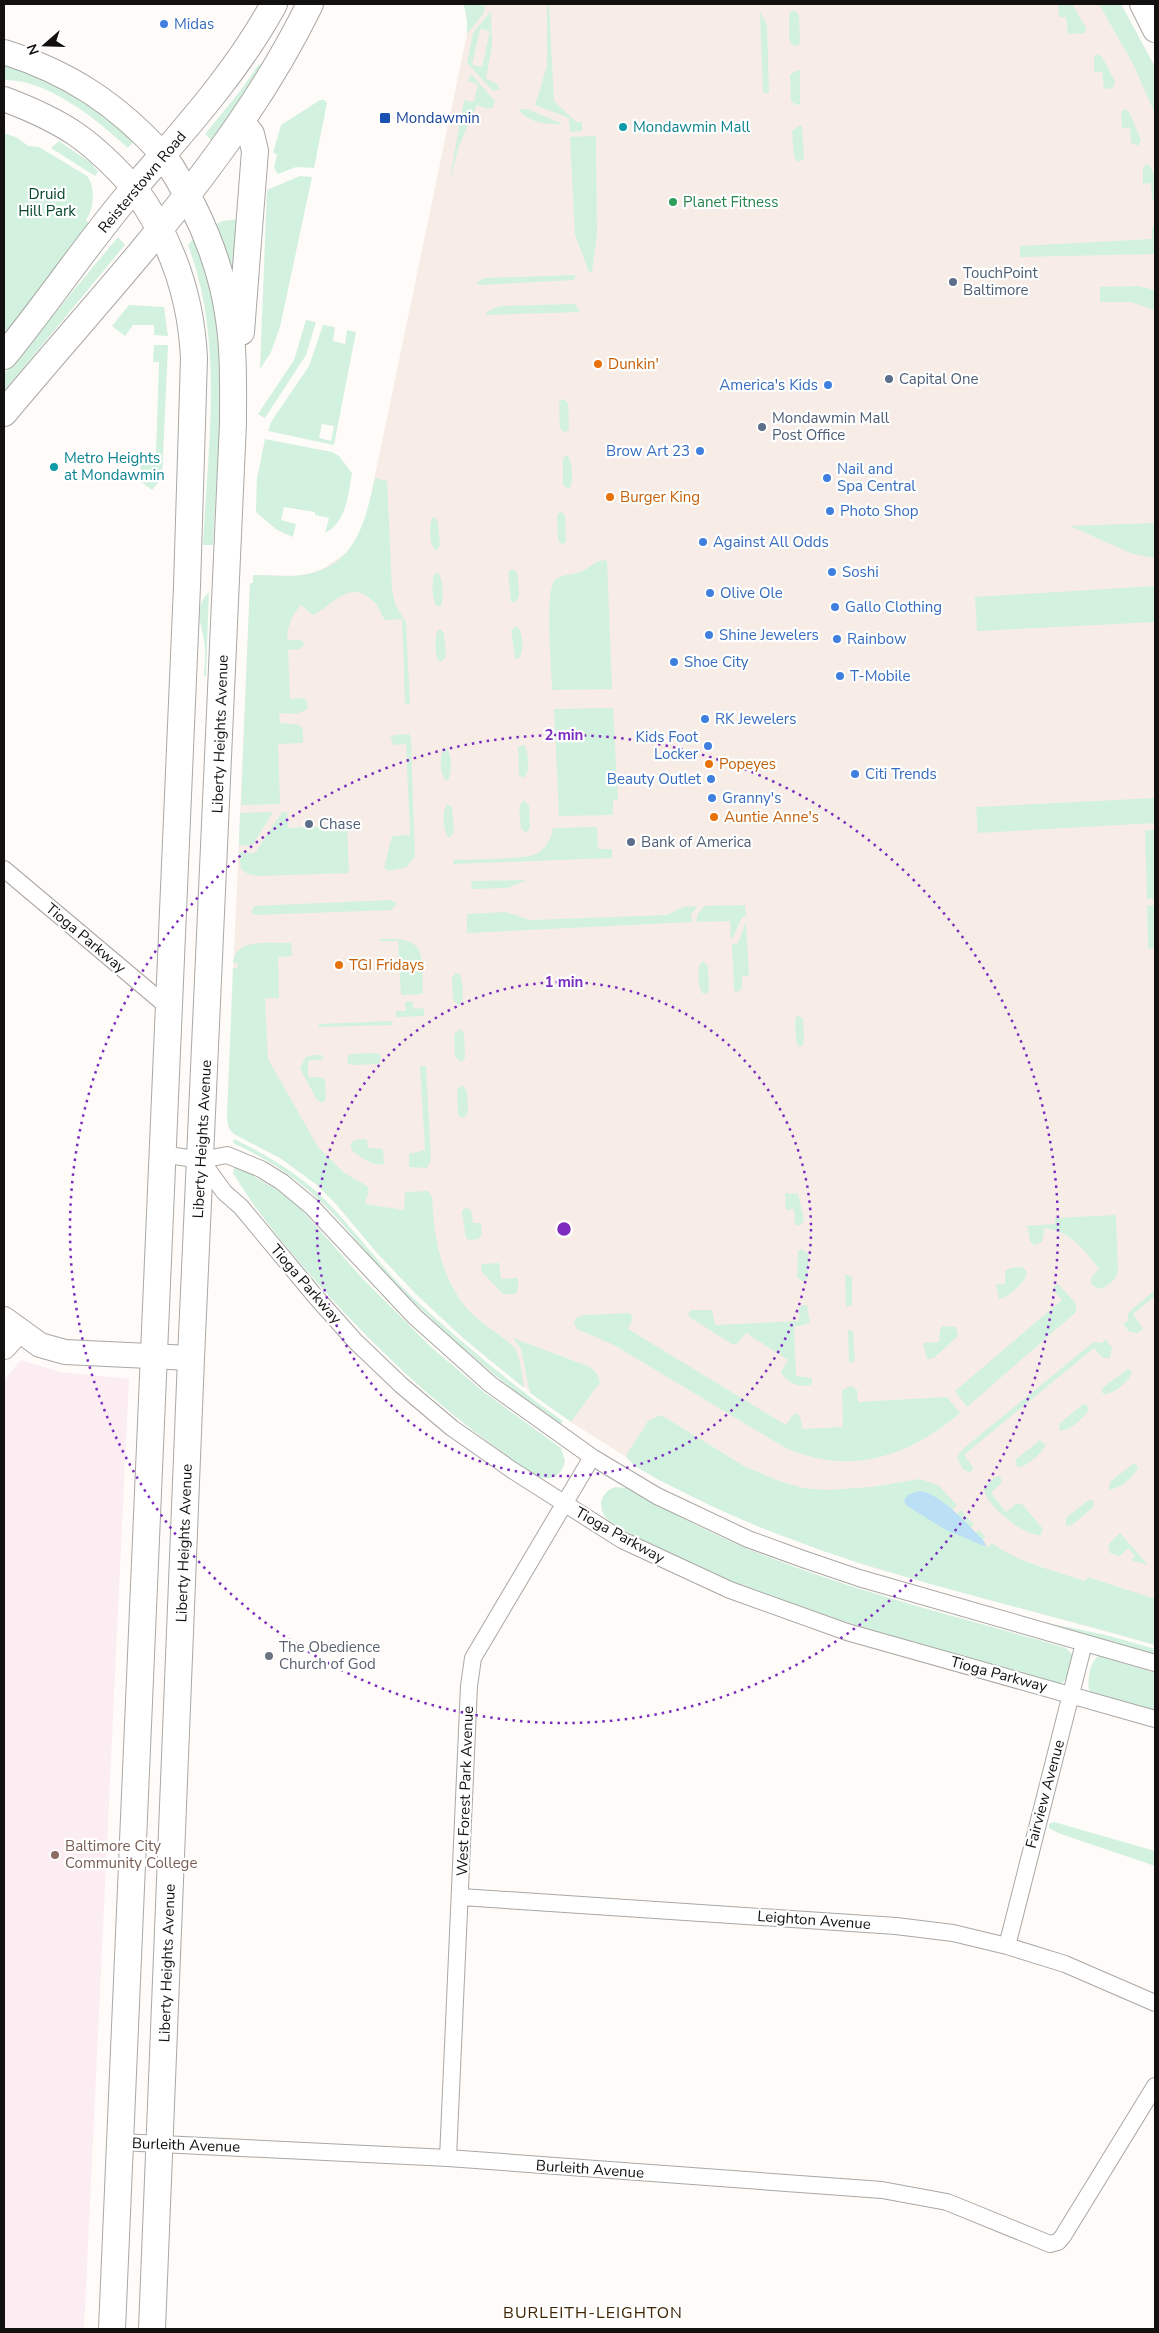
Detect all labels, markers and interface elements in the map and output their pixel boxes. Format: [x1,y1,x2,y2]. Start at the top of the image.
place label: Midas [174,14,214,34]
marker: Midas [158,18,170,30]
north arrow [20,20,70,70]
text: N [23,41,44,57]
place label: Mondawmin [396,108,480,128]
marker: Mondawmin [378,111,392,125]
place label: Mondawmin Mall [633,117,751,137]
marker: Mondawmin Mall [617,121,629,133]
street label: Reisterstown Road [93,127,191,237]
park label: Druid Hill Park [18,184,76,221]
place label: Planet Fitness [683,192,778,212]
marker: Planet Fitness [667,196,679,208]
place label: TouchPoint Baltimore [963,263,1039,300]
marker: TouchPoint Baltimore [947,276,959,288]
place label: Dunkin' [608,354,659,374]
marker: Dunkin' [592,358,604,370]
place label: Capital One [899,369,979,389]
marker: Capital One [883,373,895,385]
place label: America's Kids [719,375,818,395]
marker: America's Kids [822,379,834,391]
place label: Mondawmin Mall Post Office [772,408,890,445]
marker: Mondawmin Mall Post Office [756,421,768,433]
place label: Brow Art 23 [606,441,690,461]
marker: Brow Art 23 [694,445,706,457]
place label: Metro Heights at Mondawmin [64,448,165,485]
place label: Nail and Spa Central [837,459,916,496]
marker: Metro Heights at Mondawmin [48,461,60,473]
marker: Nail and Spa Central [821,472,833,484]
place label: Burger King [620,487,700,507]
marker: Burger King [604,491,616,503]
place label: Photo Shop [840,501,919,521]
marker: Photo Shop [824,505,836,517]
place label: Against All Odds [713,532,829,552]
marker: Against All Odds [697,536,709,548]
place label: Soshi [842,562,879,582]
marker: Soshi [826,566,838,578]
place label: Olive Ole [720,583,783,603]
marker: Olive Ole [704,587,716,599]
place label: Gallo Clothing [845,597,942,617]
marker: Gallo Clothing [829,601,841,613]
place label: Shine Jewelers [719,625,819,645]
marker: Shine Jewelers [703,629,715,641]
place label: Rainbow [847,629,907,649]
marker: Rainbow [831,633,843,645]
place label: Shoe City [684,652,749,672]
street label: Liberty Heights Avenue [207,654,233,814]
marker: Shoe City [668,656,680,668]
place label: T-Mobile [850,666,910,686]
marker: T-Mobile [834,670,846,682]
place label: RK Jewelers [715,709,796,729]
marker: RK Jewelers [699,713,711,725]
text: 2 min [545,725,583,745]
place label: Kids Foot Locker [636,727,699,764]
marker: Kids Foot Locker [702,740,714,752]
place label: Popeyes [719,754,776,774]
marker: Popeyes [703,758,715,770]
place label: Citi Trends [865,764,937,784]
marker: Citi Trends [849,768,861,780]
place label: Beauty Outlet [607,769,702,789]
marker: Beauty Outlet [705,773,717,785]
place label: Granny's [722,788,781,808]
marker: Granny's [706,792,718,804]
place label: Auntie Anne's [724,807,819,827]
marker: Auntie Anne's [708,811,720,823]
place label: Chase [319,814,361,834]
marker: Chase [303,818,315,830]
place label: Bank of America [641,832,752,852]
marker: Bank of America [625,836,637,848]
street label: Tioga Parkway [42,898,131,978]
place label: TGI Fridays [349,955,424,975]
marker: TGI Fridays [333,959,345,971]
text: 1 min [545,972,583,992]
street label: Liberty Heights Avenue [188,1059,216,1219]
centre of rings [555,1220,573,1238]
street label: Tioga Parkway [266,1240,346,1328]
street label: Liberty Heights Avenue [171,1463,197,1623]
street label: Tioga Parkway [572,1502,668,1568]
place label: The Obedience Church of God [279,1637,380,1674]
marker: The Obedience Church of God [263,1650,275,1662]
street label: Tioga Parkway [948,1652,1050,1697]
street label: West Forest Park Avenue [452,1705,478,1877]
street label: Fairview Avenue [1021,1737,1069,1851]
place label: Baltimore City Community College [65,1836,197,1873]
marker: Baltimore City Community College [49,1849,61,1861]
street label: Liberty Heights Avenue [154,1883,180,2043]
street label: Leighton Avenue [757,1906,871,1934]
street label: Burleith Avenue [131,2133,241,2157]
street label: Burleith Avenue [535,2155,645,2183]
district label: BURLEITH-LEIGHTON [503,2302,683,2324]

